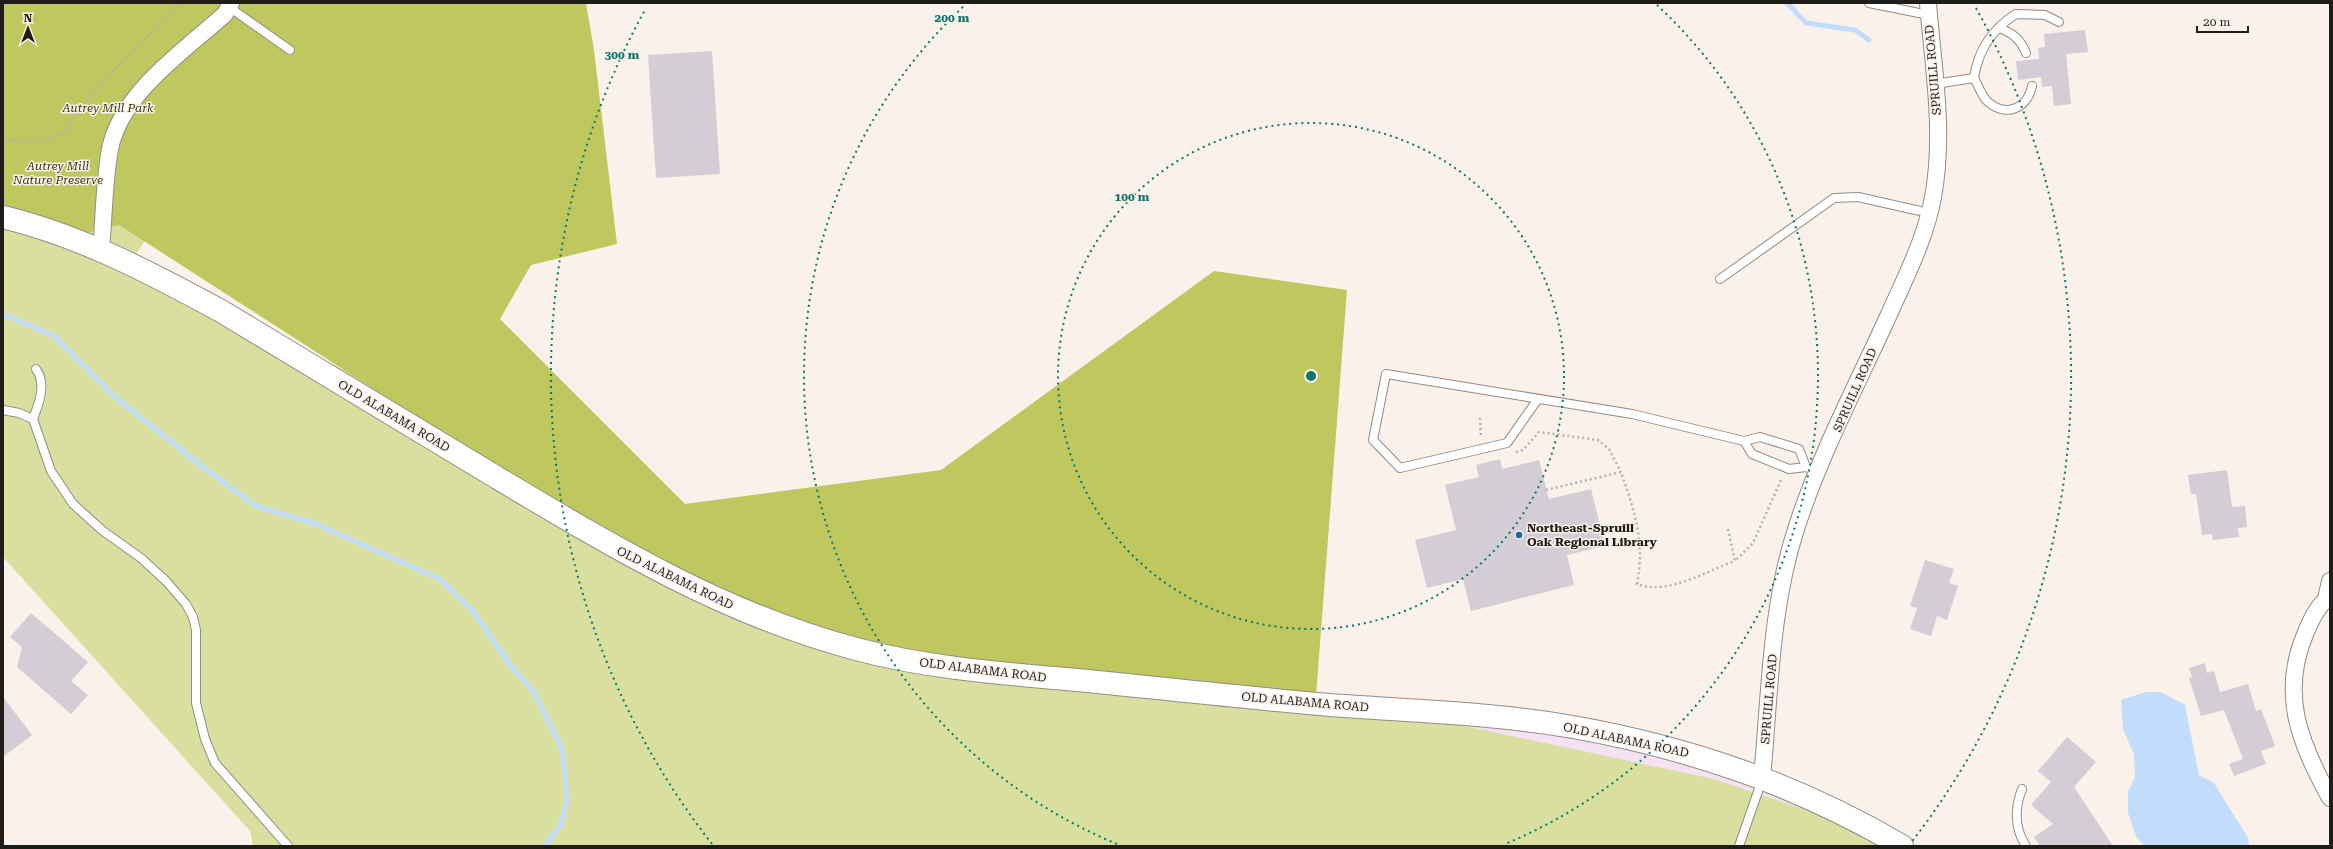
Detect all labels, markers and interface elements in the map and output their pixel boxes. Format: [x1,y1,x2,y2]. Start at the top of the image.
north arrow [8,8,48,48]
scale bar [2197,8,2248,34]
text: 200 m [935,11,970,25]
text: N [24,12,33,25]
text: 20 m [2203,15,2230,29]
street label: SPRUILL ROAD [1922,24,1944,116]
text: 300 m [605,48,640,62]
park label: Autrey Mill Park [61,101,154,115]
park label: Autrey Mill Nature Preserve [12,159,103,187]
text: 100 m [1115,190,1150,204]
street label: SPRUILL ROAD [1830,346,1880,434]
centre of rings [1304,369,1318,383]
street label: OLD ALABAMA ROAD [336,377,452,455]
place label: Northeast-Spruill Oak Regional Library [1527,521,1657,549]
marker: Northeast-Spruill Oak Regional Library [1514,530,1524,540]
street label: OLD ALABAMA ROAD [614,544,736,612]
street label: SPRUILL ROAD [1758,653,1780,745]
street label: OLD ALABAMA ROAD [919,655,1047,685]
street label: OLD ALABAMA ROAD [1241,689,1369,715]
street label: OLD ALABAMA ROAD [1562,720,1690,760]

